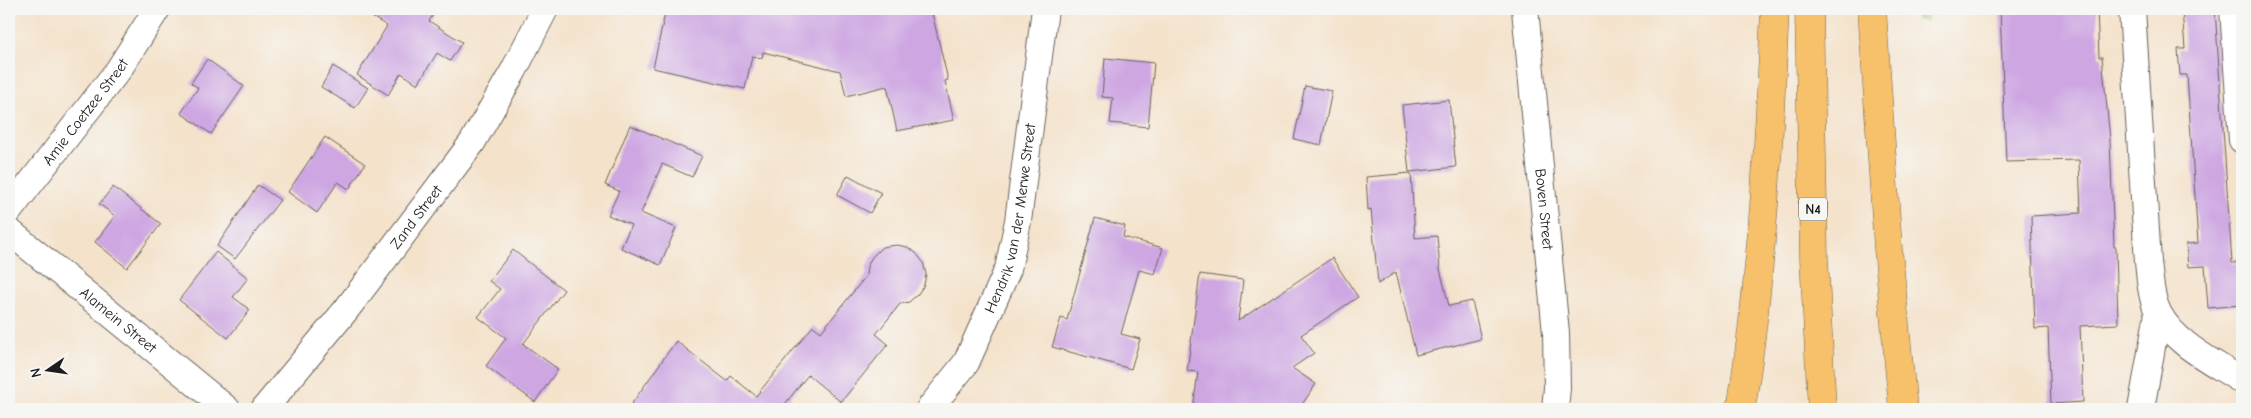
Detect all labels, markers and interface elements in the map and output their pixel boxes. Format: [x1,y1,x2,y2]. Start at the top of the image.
street label: Amie Coetzee Street [39,55,132,169]
street label: Hendrik van der Merwe Street [980,122,1039,316]
street label: Boven Street [1531,168,1557,251]
street label: Zand Street [386,181,446,253]
road number: N4 [1799,198,1827,220]
street label: Alamein Street [76,283,161,357]
north arrow [22,346,72,396]
text: N [27,366,45,379]

